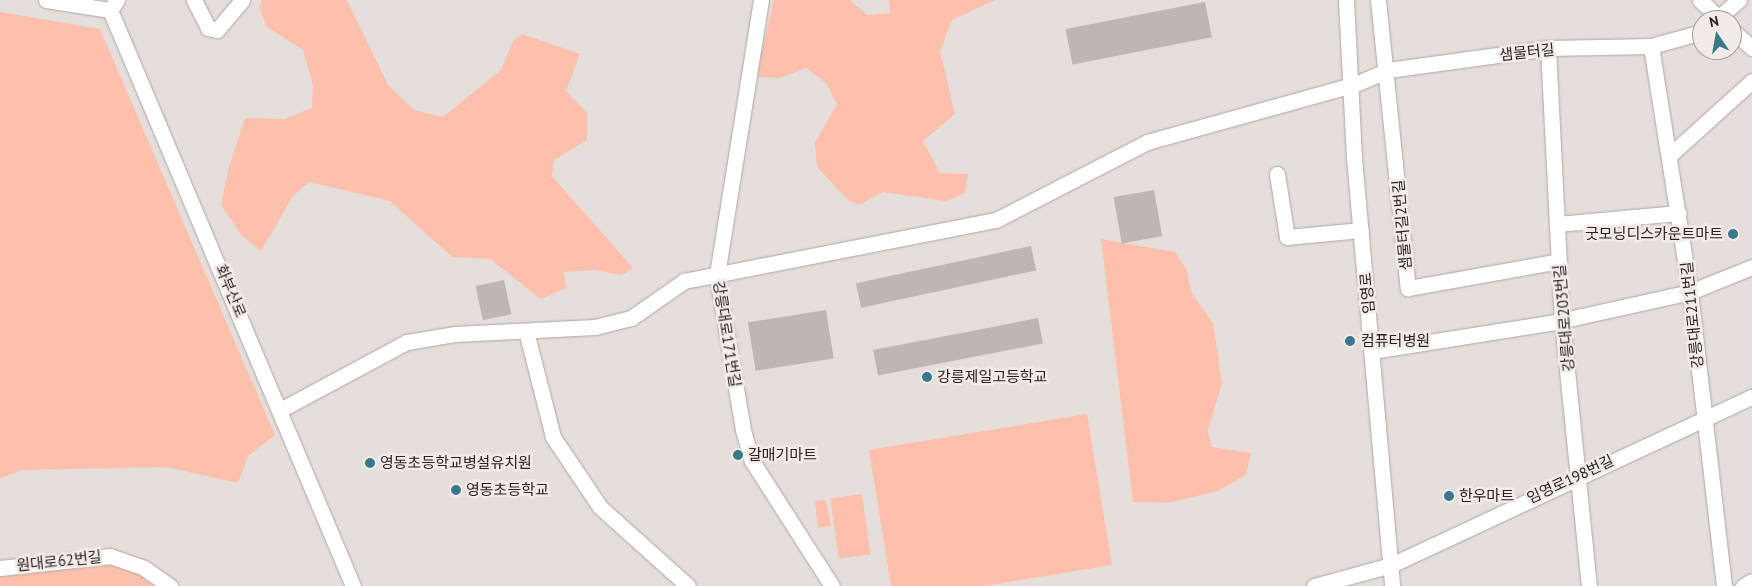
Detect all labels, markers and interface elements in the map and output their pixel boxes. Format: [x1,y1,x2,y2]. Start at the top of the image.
north arrow [1692,10,1742,60]
text: N [1708,12,1720,31]
street label: 샘물터길 [1499,40,1555,64]
street label: 샘물터길2번길 [1389,179,1415,271]
place label: 굿모닝디스카운트마트 [1585,225,1723,243]
marker: 굿모닝디스카운트마트 [1727,228,1739,240]
street label: 강릉대로211번길 [1677,261,1707,369]
street label: 화부산로 [212,262,250,320]
street label: 강릉대로203번길 [1550,264,1578,372]
street label: 임영로 [1356,272,1378,314]
street label: 강릉대로171번길 [710,280,744,388]
place label: 컴퓨터병원 [1361,332,1430,350]
marker: 컴퓨터병원 [1343,334,1357,348]
place label: 강릉제일고등학교 [937,368,1047,386]
marker: 강릉제일고등학교 [921,371,933,383]
place label: 갈매기마트 [748,446,817,464]
marker: 갈매기마트 [732,449,744,461]
street label: 임영로198번길 [1524,451,1616,507]
place label: 영동초등학교병설유치원 [380,454,532,472]
marker: 영동초등학교병설유치원 [364,457,376,469]
place label: 영동초등학교 [466,481,549,499]
marker: 영동초등학교 [450,484,462,496]
place label: 한우마트 [1459,487,1514,505]
marker: 한우마트 [1443,490,1455,502]
street label: 원대로62번길 [16,548,102,574]

